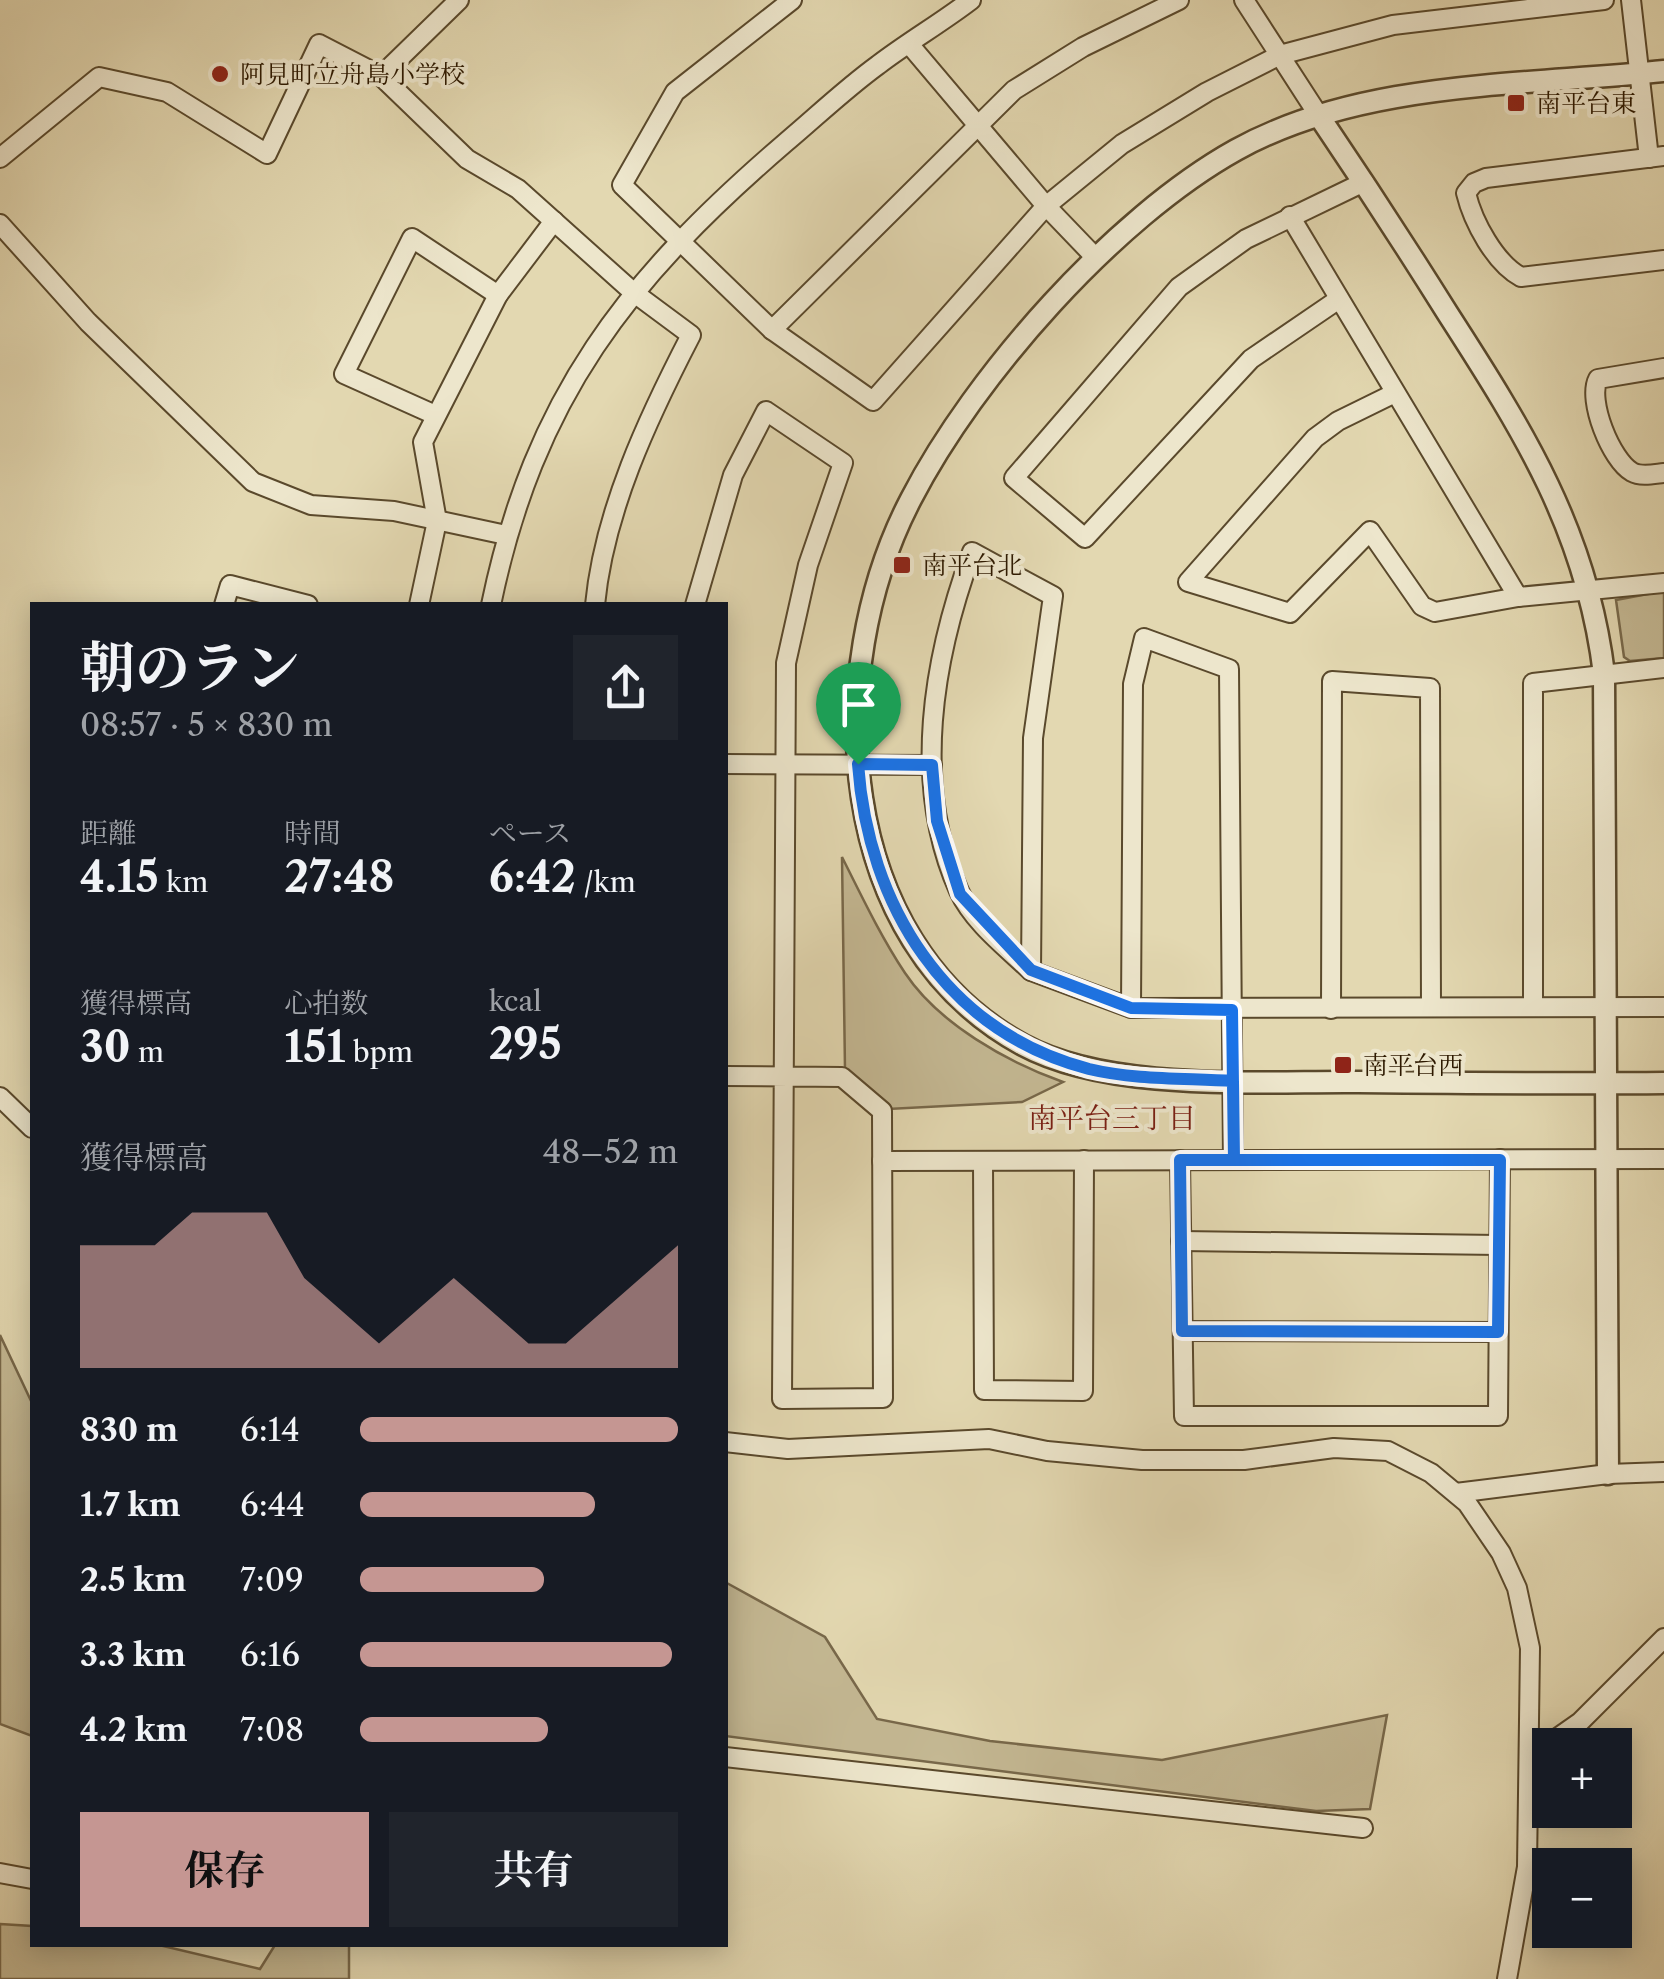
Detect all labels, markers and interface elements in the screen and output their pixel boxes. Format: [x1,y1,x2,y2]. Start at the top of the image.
place label: 阿見町立舟島小学校 [240,59,465,90]
marker: 阿見町立舟島小学校 [209,63,231,85]
place label: 南平台東 [1536,88,1636,119]
marker: 南平台東 [1505,92,1527,114]
place label: 南平台北 [922,550,1022,581]
marker: 南平台北 [891,554,913,576]
text: 朝のラン [80,634,300,701]
button: share [573,635,678,740]
pin [816,662,901,765]
icon: arrive [831,677,886,732]
text: 08:57 · 5 × 830 m [80,705,333,744]
text: 距離 [80,816,136,850]
text: 時間 [284,816,340,850]
text: ペース [489,816,571,850]
text: 4.15 [80,851,159,903]
text: 27:48 [284,851,394,903]
text: 6:42 [489,851,576,903]
text: km [159,865,208,899]
text: /km [576,865,636,899]
text: kcal [489,984,542,1018]
text: 獲得標高 [80,986,192,1020]
text: 心拍数 [284,986,368,1020]
text: 295 [489,1018,562,1070]
text: 30 [80,1021,130,1073]
text: 151 [284,1021,345,1073]
text: m [130,1035,164,1069]
text: bpm [345,1035,413,1069]
place label: 南平台西 [1363,1050,1463,1081]
marker: 南平台西 [1332,1054,1354,1076]
district label: 南平台三丁目 [1028,1101,1196,1135]
text: 48–52 m [543,1132,678,1171]
text: 獲得標高 [80,1138,208,1177]
text: 830 m [80,1410,178,1449]
text: 6:14 [240,1410,300,1449]
text: 1.7 km [80,1485,181,1524]
text: 6:44 [240,1485,305,1524]
text: 2.5 km [80,1560,186,1599]
text: 7:09 [240,1560,304,1599]
text: 3.3 km [80,1635,186,1674]
text: 6:16 [240,1635,300,1674]
text: 4.2 km [80,1710,188,1749]
text: 7:08 [240,1710,304,1749]
map controls [1532,1728,1632,1948]
button: + [1532,1728,1632,1828]
button: 保存 [80,1812,369,1927]
button: 共有 [389,1812,678,1927]
button: − [1532,1848,1632,1948]

